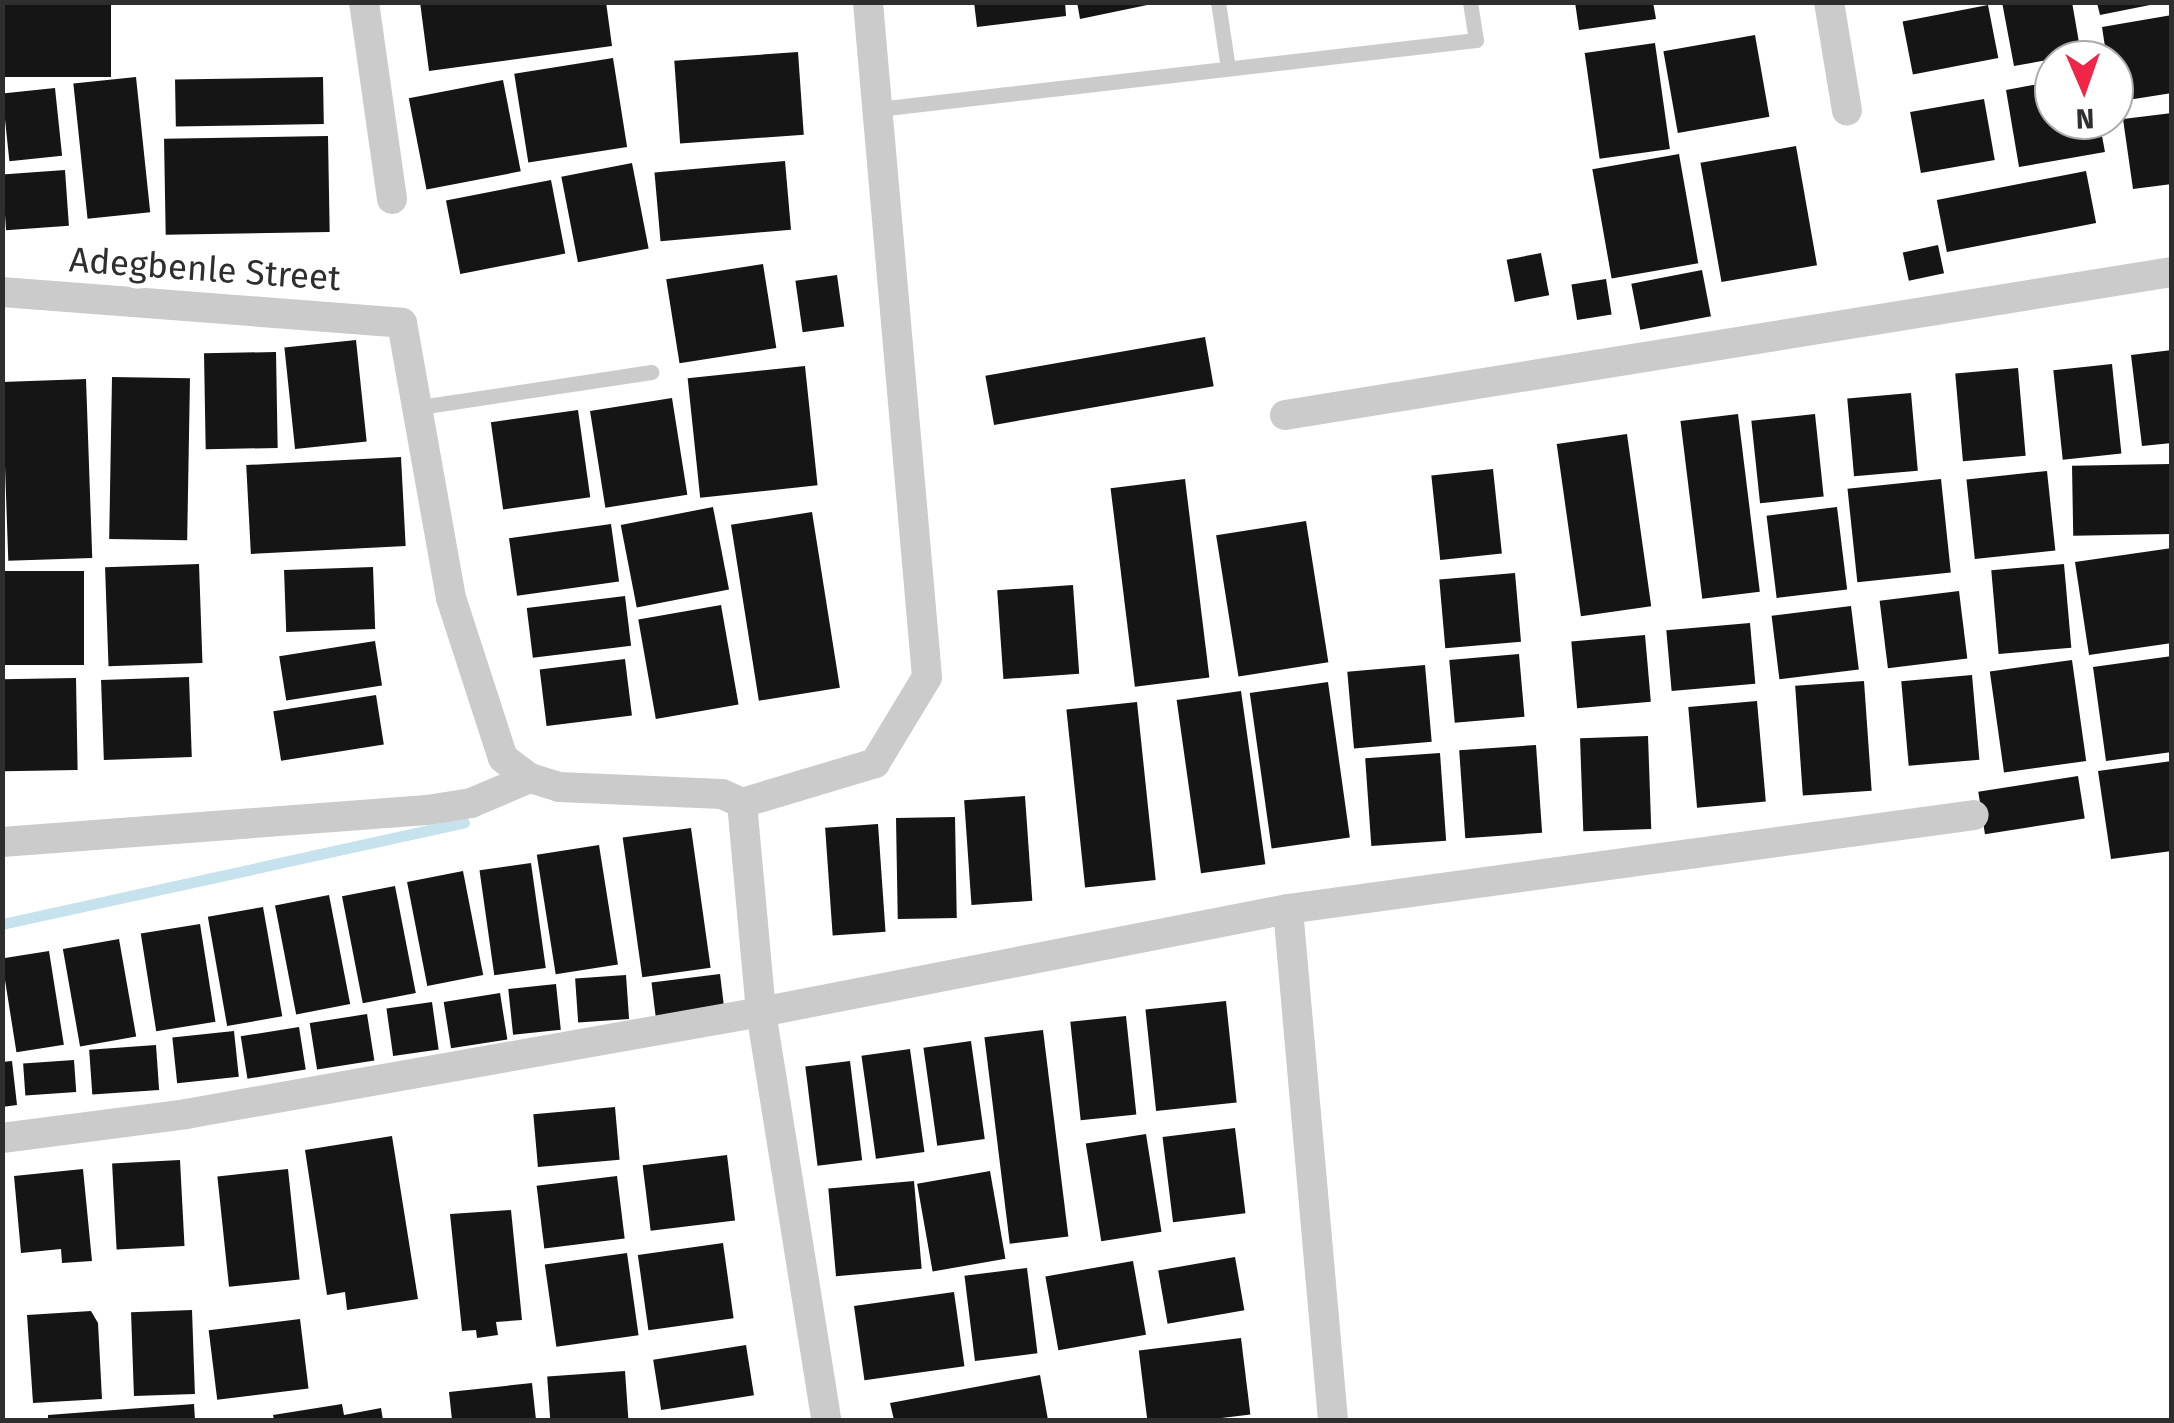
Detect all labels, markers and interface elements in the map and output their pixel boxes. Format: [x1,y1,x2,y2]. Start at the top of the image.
north arrow [2034,40,2134,140]
text: N [2075,102,2095,135]
street label: Adegbenle Street [68,239,342,299]

